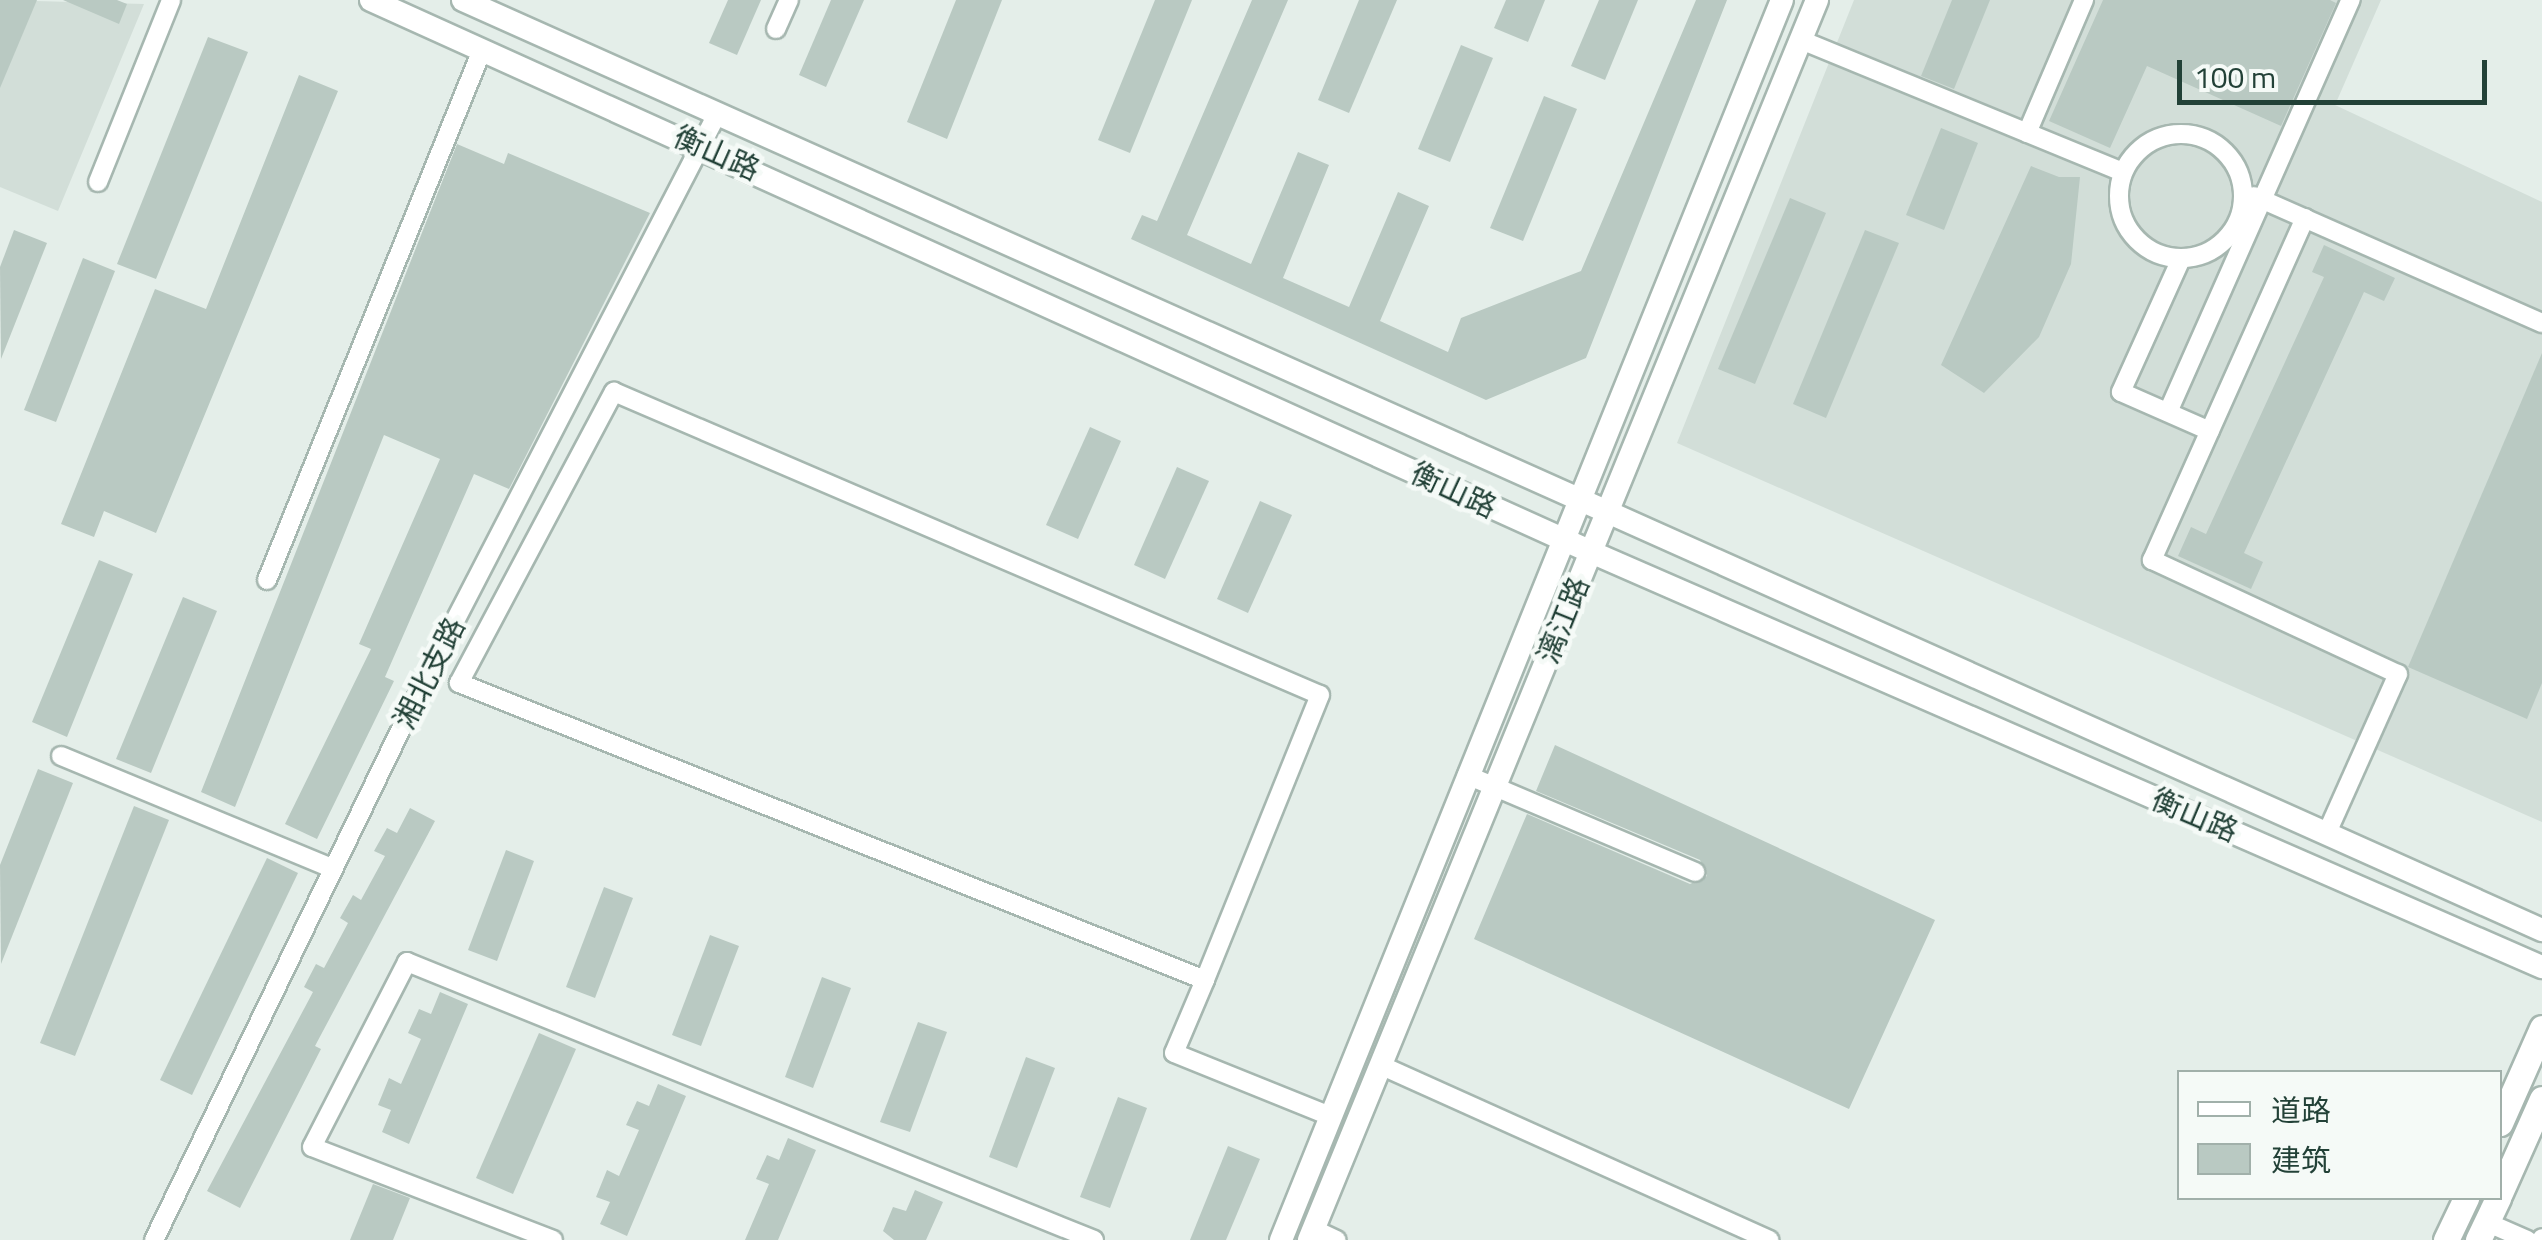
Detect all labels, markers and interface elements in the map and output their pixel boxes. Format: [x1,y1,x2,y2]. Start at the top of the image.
scale bar [2182,40,2492,102]
text: 100 m [2194,54,2276,100]
street label: 衡山路 [669,118,765,188]
street label: 衡山路 [1406,455,1502,525]
street label: 漓江路 [1529,572,1597,668]
street label: 湘北支路 [386,611,472,735]
street label: 衡山路 [2147,781,2243,849]
legend [2177,1070,2502,1200]
text: 道路 [2271,1087,2331,1133]
text: 建筑 [2271,1137,2331,1183]

